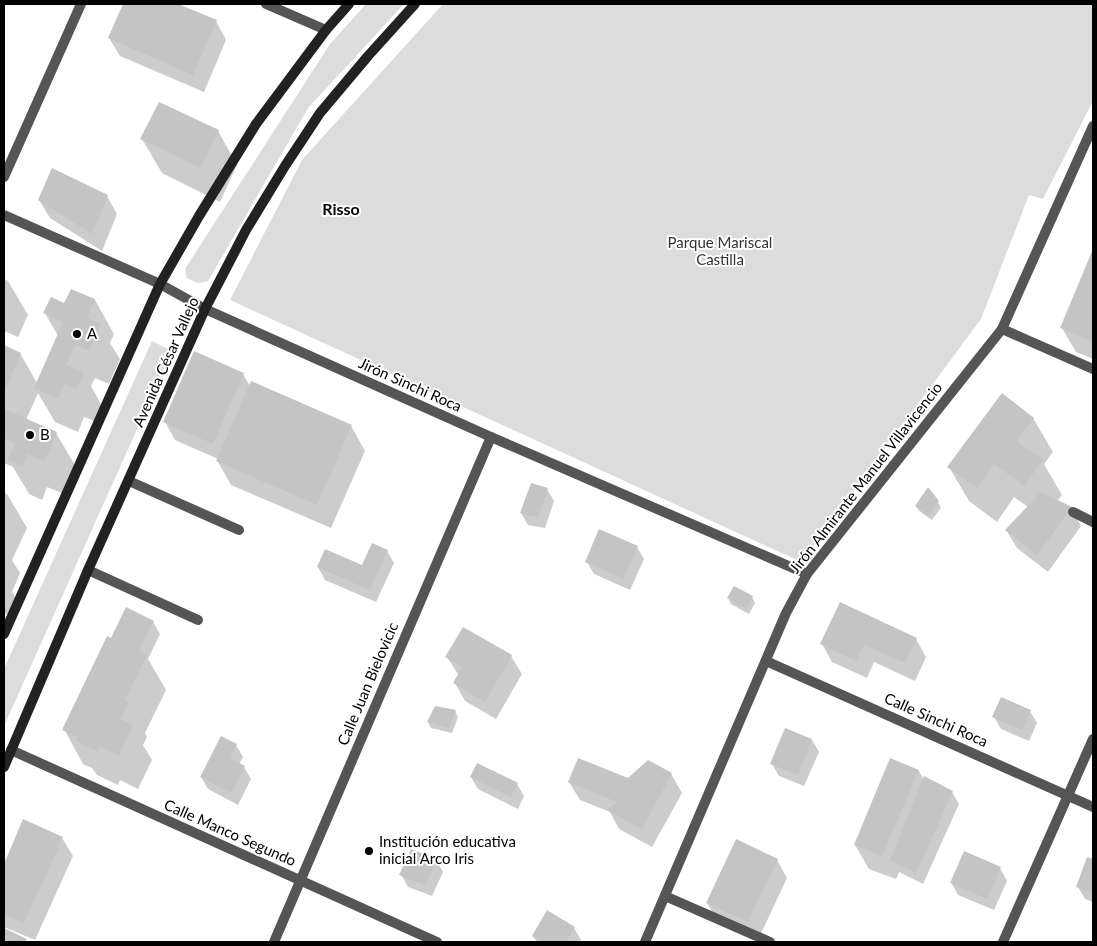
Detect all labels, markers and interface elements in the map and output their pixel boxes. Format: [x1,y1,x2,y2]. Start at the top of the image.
district label: Risso [322,199,360,218]
park label: Parque Mariscal Castilla [668,233,772,268]
street label: Avenida César Vallejo [128,294,202,429]
place label: A [87,324,98,342]
marker: A [71,328,83,340]
street label: Jirón Sinchi Roca [356,353,465,415]
street label: Jirón Almirante Manuel Villavicencio [785,378,945,577]
place label: B [40,425,50,443]
marker: B [24,429,36,441]
street label: Calle Juan Bielovicic [333,619,401,748]
street label: Calle Sinchi Roca [882,688,991,750]
street label: Calle Manco Segundo [162,795,299,869]
place label: Institución educativa inicial Arco Iris [379,832,516,867]
marker: Institución educativa inicial Arco Iris [363,845,375,857]

